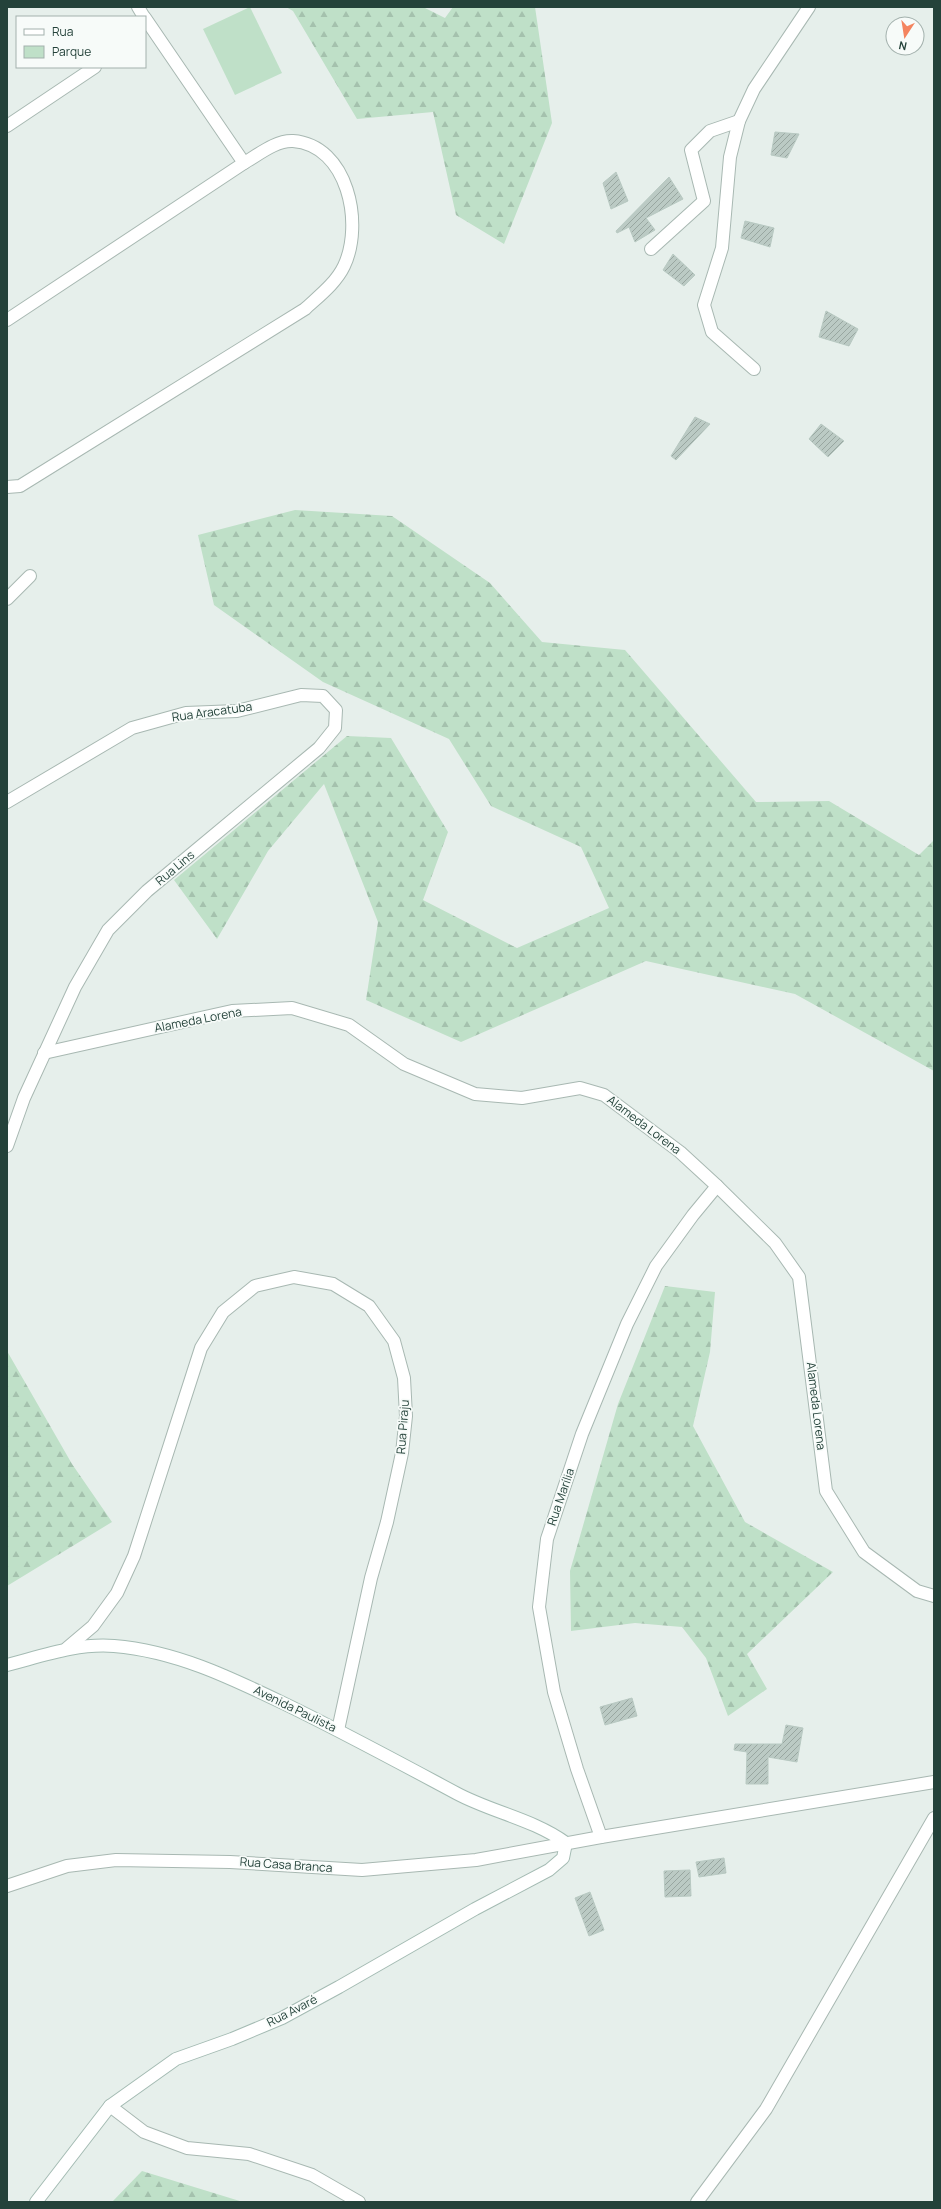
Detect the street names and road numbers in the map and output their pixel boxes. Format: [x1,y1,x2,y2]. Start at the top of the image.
street label: Rua Aracatuba [171,697,253,726]
street label: Rua Lins [152,846,198,889]
street label: Alameda Lorena [153,1003,243,1036]
street label: Alameda Lorena [604,1091,685,1158]
street label: Alameda Lorena [803,1361,830,1451]
street label: Rua Piraju [392,1399,413,1455]
street label: Rua Marília [543,1466,578,1528]
street label: Avenida Paulista [251,1681,339,1736]
street label: Rua Casa Branca [239,1853,333,1876]
street label: Rua Avaré [264,1991,320,2031]

